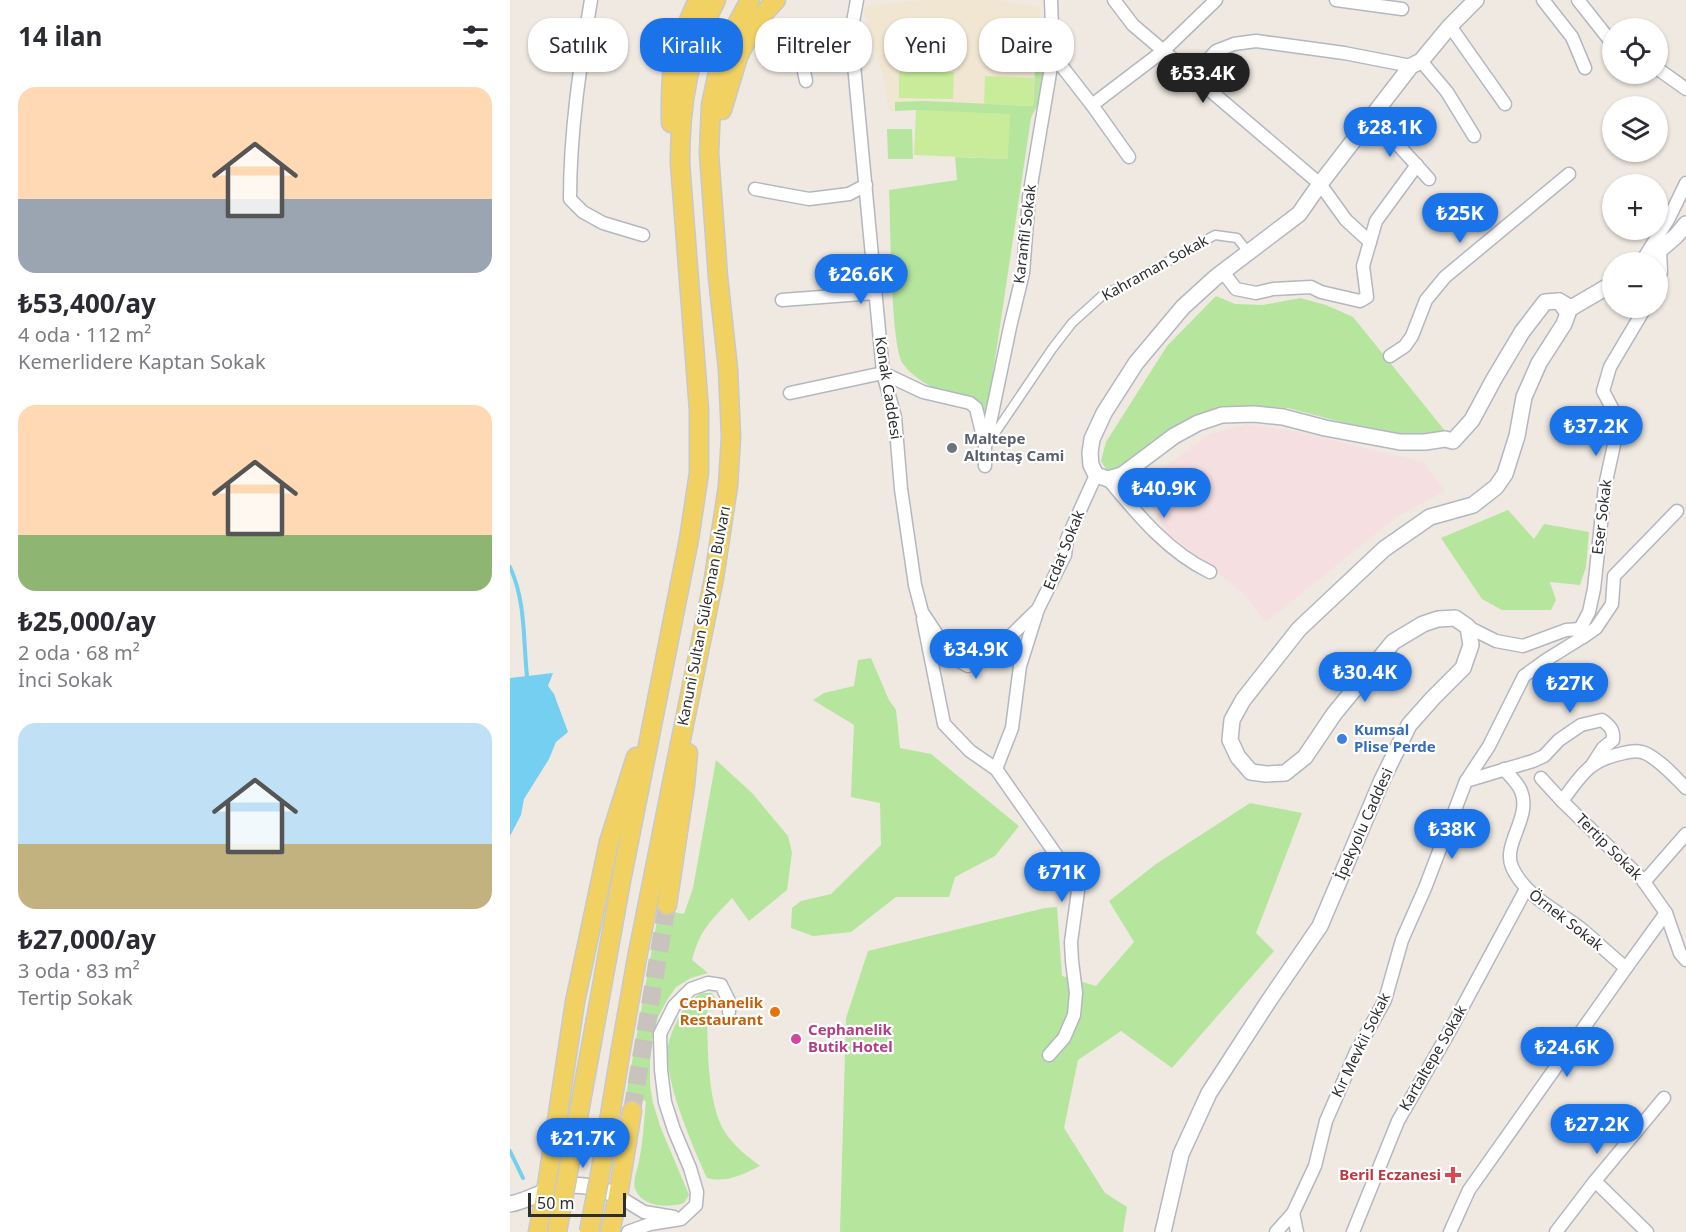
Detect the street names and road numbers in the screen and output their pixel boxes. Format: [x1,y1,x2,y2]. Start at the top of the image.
street label: Karanfil Sokak [1008,183,1040,285]
street label: Kahraman Sokak [1098,230,1211,305]
street label: Konak Caddesi [871,335,907,441]
street label: Eser Sokak [1586,478,1616,556]
street label: Kanuni Sultan Süleyman Bulvarı [672,504,734,727]
street label: Ecdat Sokak [1038,507,1088,592]
street label: İpekyolu Caddesi [1329,765,1397,883]
street label: Tertip Sokak [1572,809,1647,884]
street label: Örnek Sokak [1525,884,1608,955]
street label: Kır Mevkii Sokak [1326,989,1394,1100]
street label: Kartaltepe Sokak [1394,1001,1470,1114]

